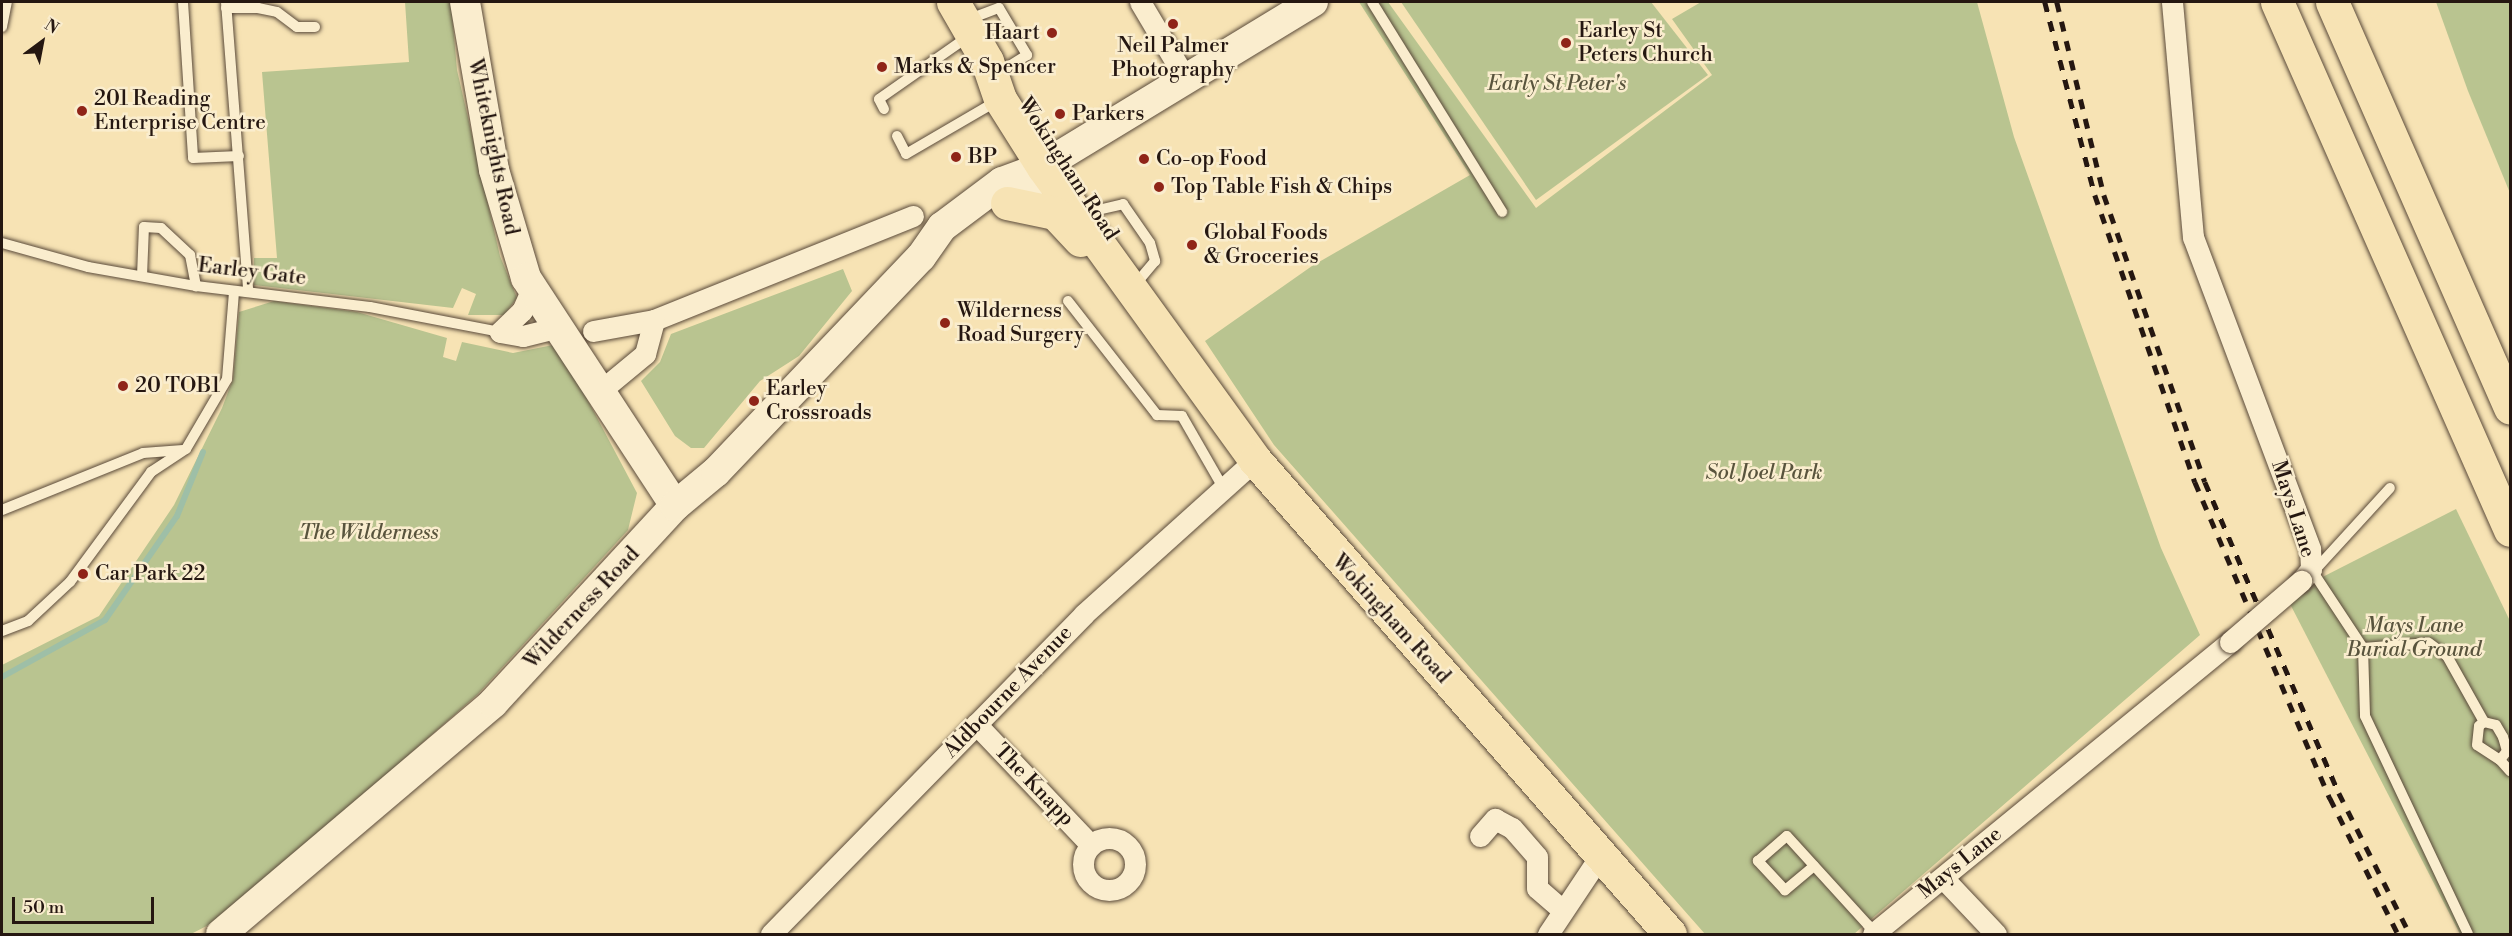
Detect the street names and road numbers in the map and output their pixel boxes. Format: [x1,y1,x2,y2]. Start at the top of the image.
street label: Whiteknights Road [462,57,524,237]
street label: Wokingham Road [1012,93,1124,245]
street label: Earley Gate [196,253,308,291]
street label: Mays Lane [2266,457,2320,561]
street label: Wilderness Road [519,542,645,674]
street label: Wokingham Road [1326,549,1456,689]
street label: Aldbourne Avenue [938,621,1078,763]
street label: The Knapp [989,739,1079,831]
street label: Mays Lane [1913,822,2007,904]

